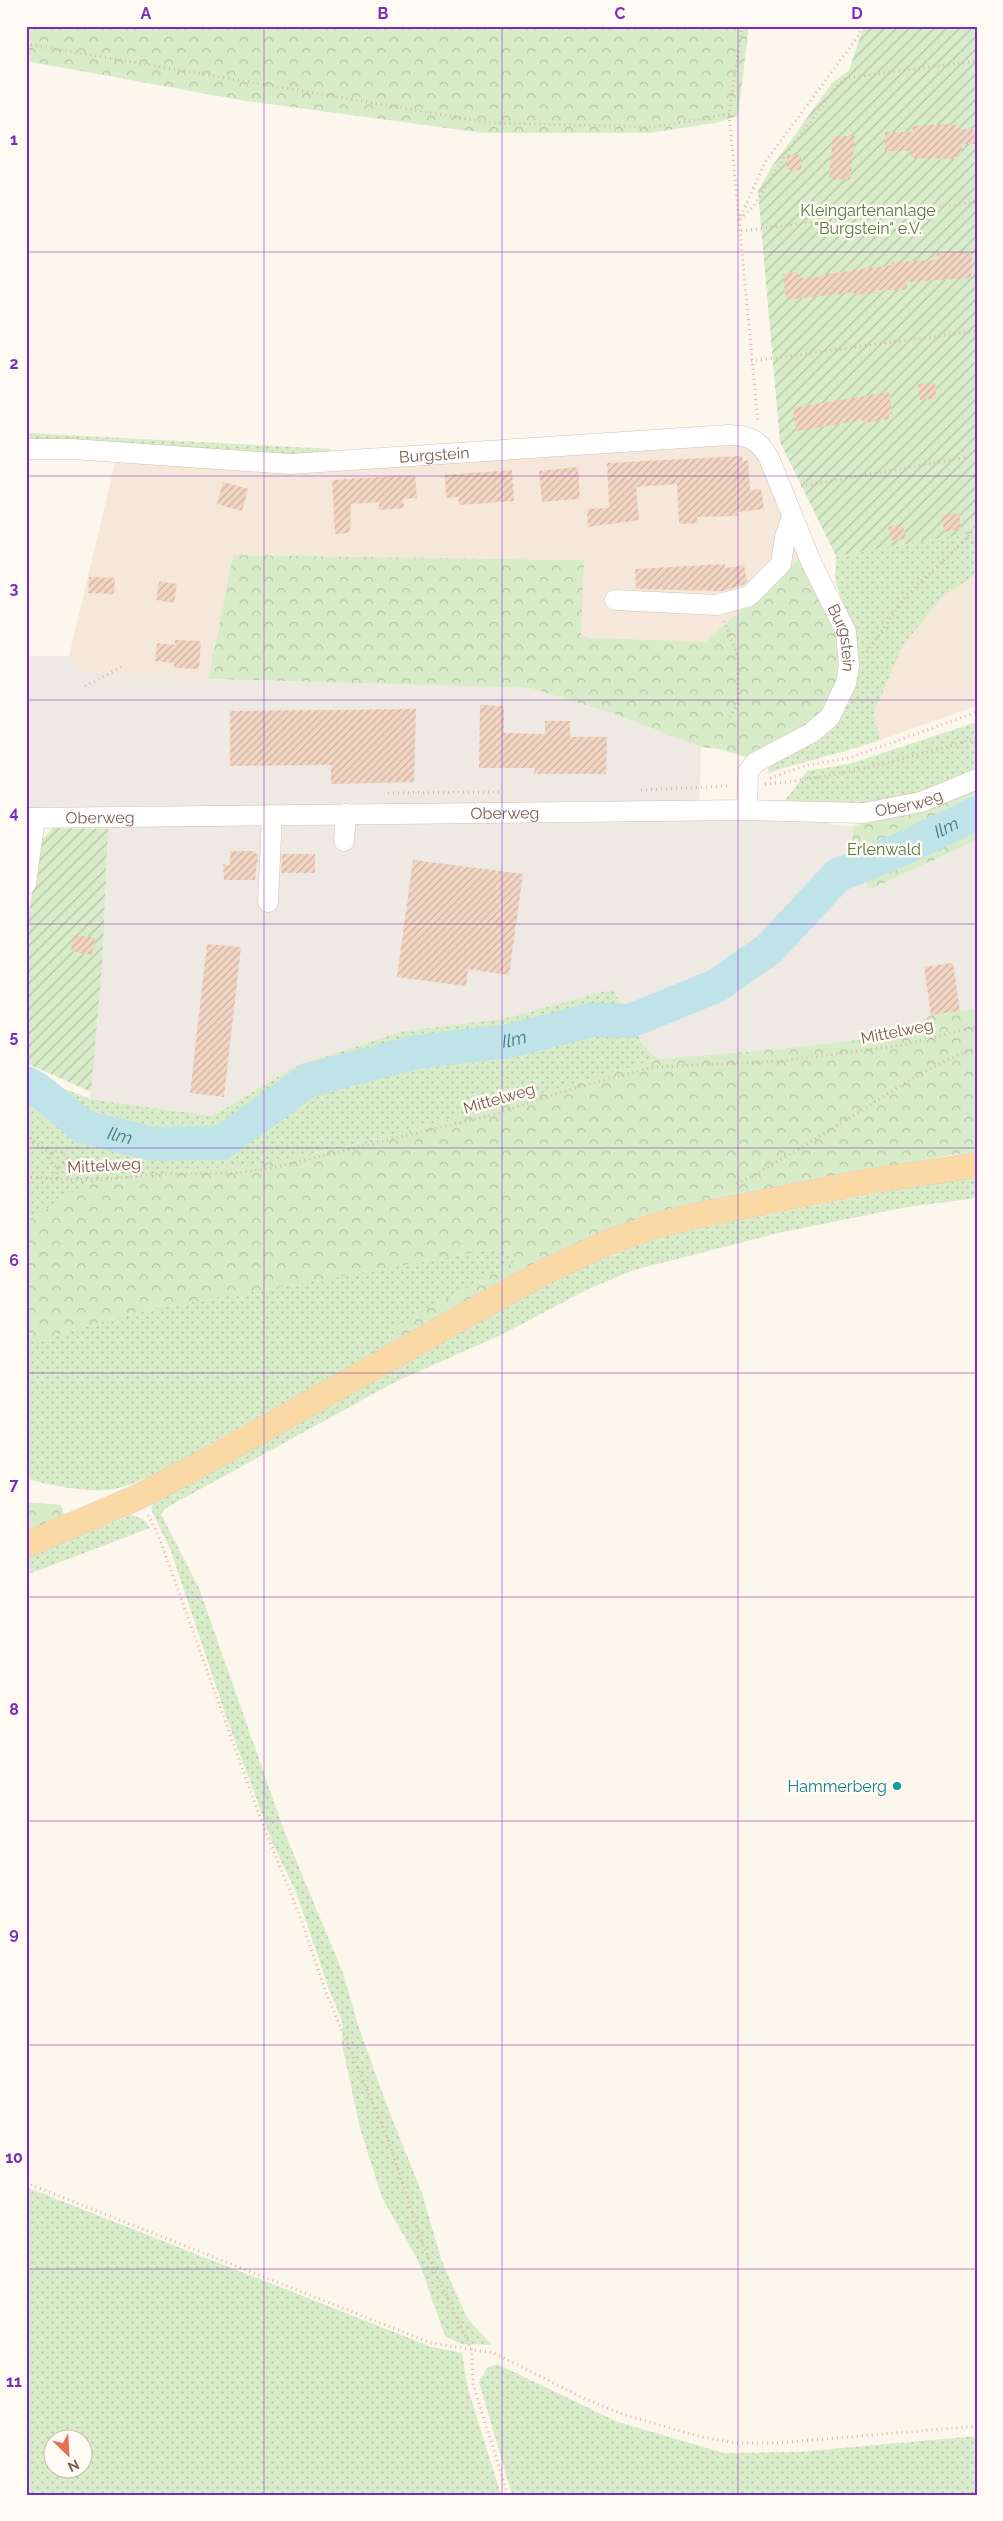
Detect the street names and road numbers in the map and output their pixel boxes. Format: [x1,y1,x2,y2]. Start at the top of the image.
street label: Burgstein [398,443,470,467]
street label: Burgstein [823,601,858,674]
street label: Oberweg [874,785,945,821]
street label: Oberweg [470,803,540,823]
street label: Oberweg [65,808,135,828]
street label: Mittelweg [859,1015,935,1048]
street label: Mittelweg [461,1079,537,1118]
street label: Mittelweg [67,1154,141,1177]

